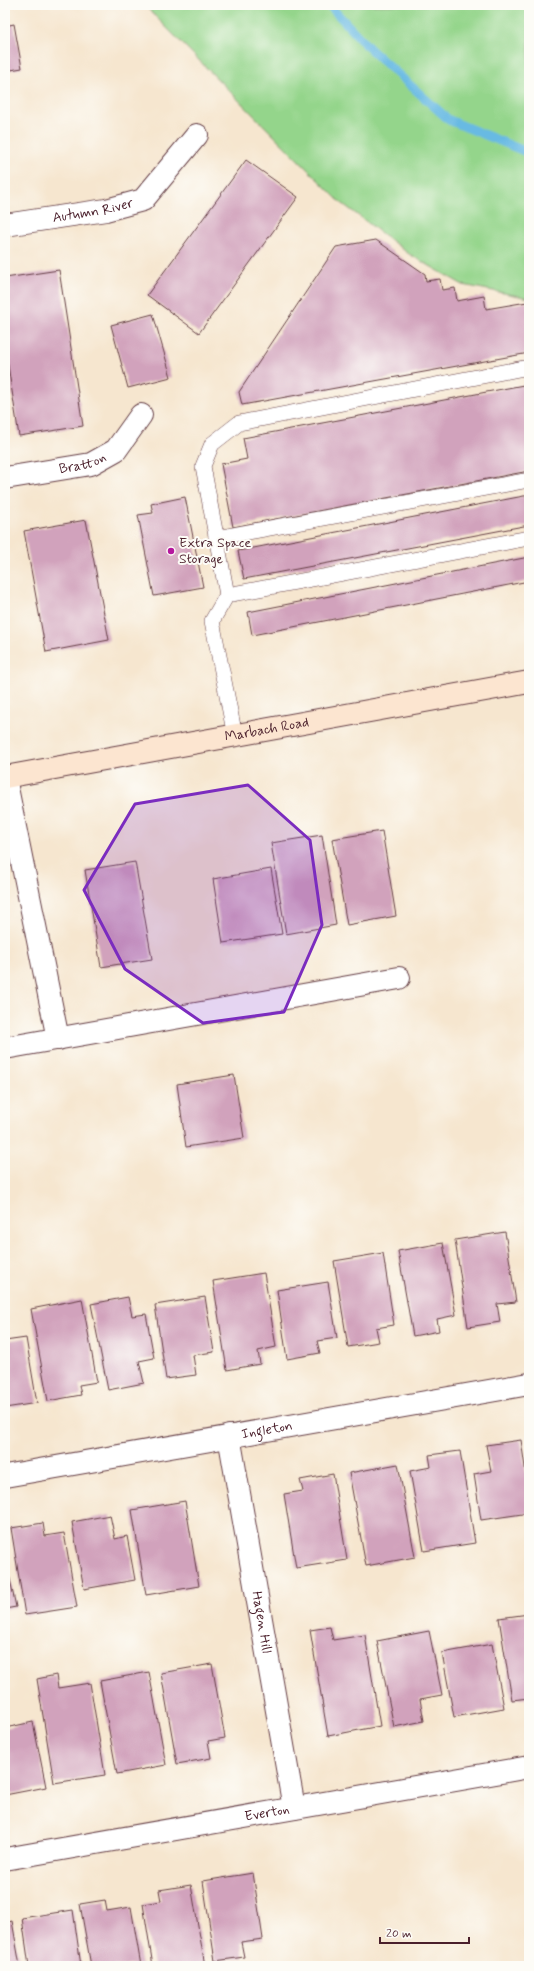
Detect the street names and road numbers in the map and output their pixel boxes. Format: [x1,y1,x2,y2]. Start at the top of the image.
street label: Autumn River [51,194,135,227]
street label: Bratton [58,448,109,478]
street label: Marbach Road [223,713,310,746]
street label: Ingleton [240,1417,294,1443]
street label: Hagen Hill [247,1590,276,1655]
street label: Everton [243,1800,291,1826]

